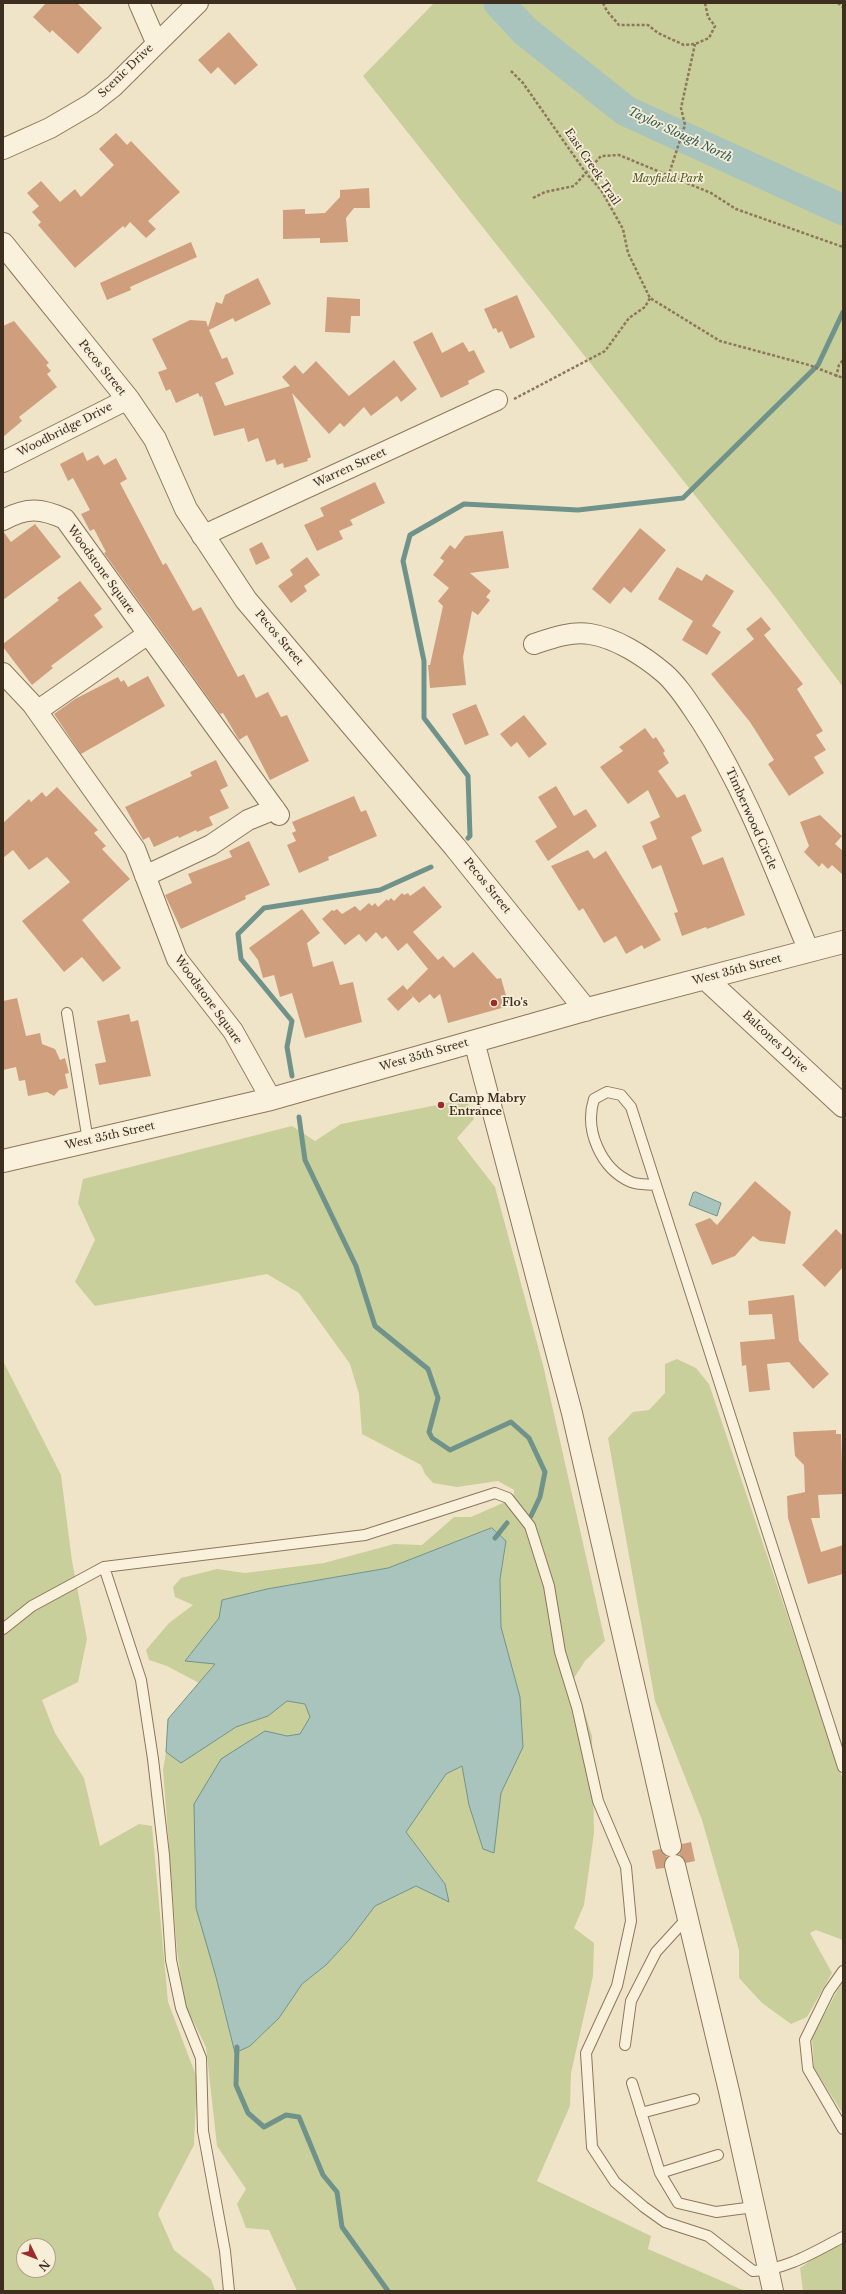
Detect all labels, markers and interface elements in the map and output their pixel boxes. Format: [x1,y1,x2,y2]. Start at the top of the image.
street label: Scenic Drive [96,42,156,100]
water label: Taylor Slough North [626,105,734,165]
street label: East Creek Trail [561,126,623,208]
park label: Mayfield Park [632,172,704,186]
street label: Pecos Street [76,337,128,399]
street label: Woodbridge Drive [15,400,115,460]
street label: Warren Street [312,445,388,491]
street label: Woodstone Square [64,523,138,617]
street label: Pecos Street [252,608,306,668]
street label: Timberwood Circle [723,766,779,872]
street label: Pecos Street [461,855,513,917]
street label: West 35th Street [691,952,783,988]
street label: Woodstone Square [171,953,245,1047]
place label: Flo's [502,996,528,1010]
marker: Flo's [489,998,499,1008]
street label: Balcones Drive [740,1008,810,1076]
street label: West 35th Street [378,1036,470,1074]
place label: Camp Mabry Entrance [449,1092,526,1118]
marker: Camp Mabry Entrance [436,1100,446,1110]
street label: West 35th Street [64,1119,156,1153]
north arrow [16,2238,56,2278]
text: N [35,2257,53,2274]

